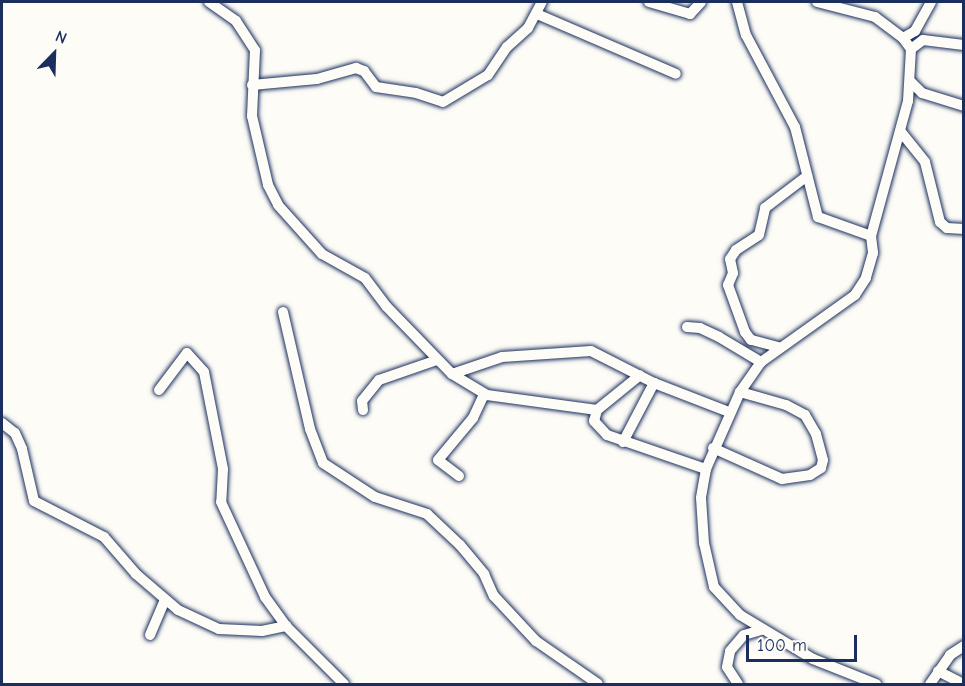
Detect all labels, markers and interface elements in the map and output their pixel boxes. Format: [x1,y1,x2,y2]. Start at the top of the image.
north arrow [24,24,84,84]
text: N [53,27,69,48]
scale bar [749,623,860,661]
text: 100 m [757,635,807,656]

